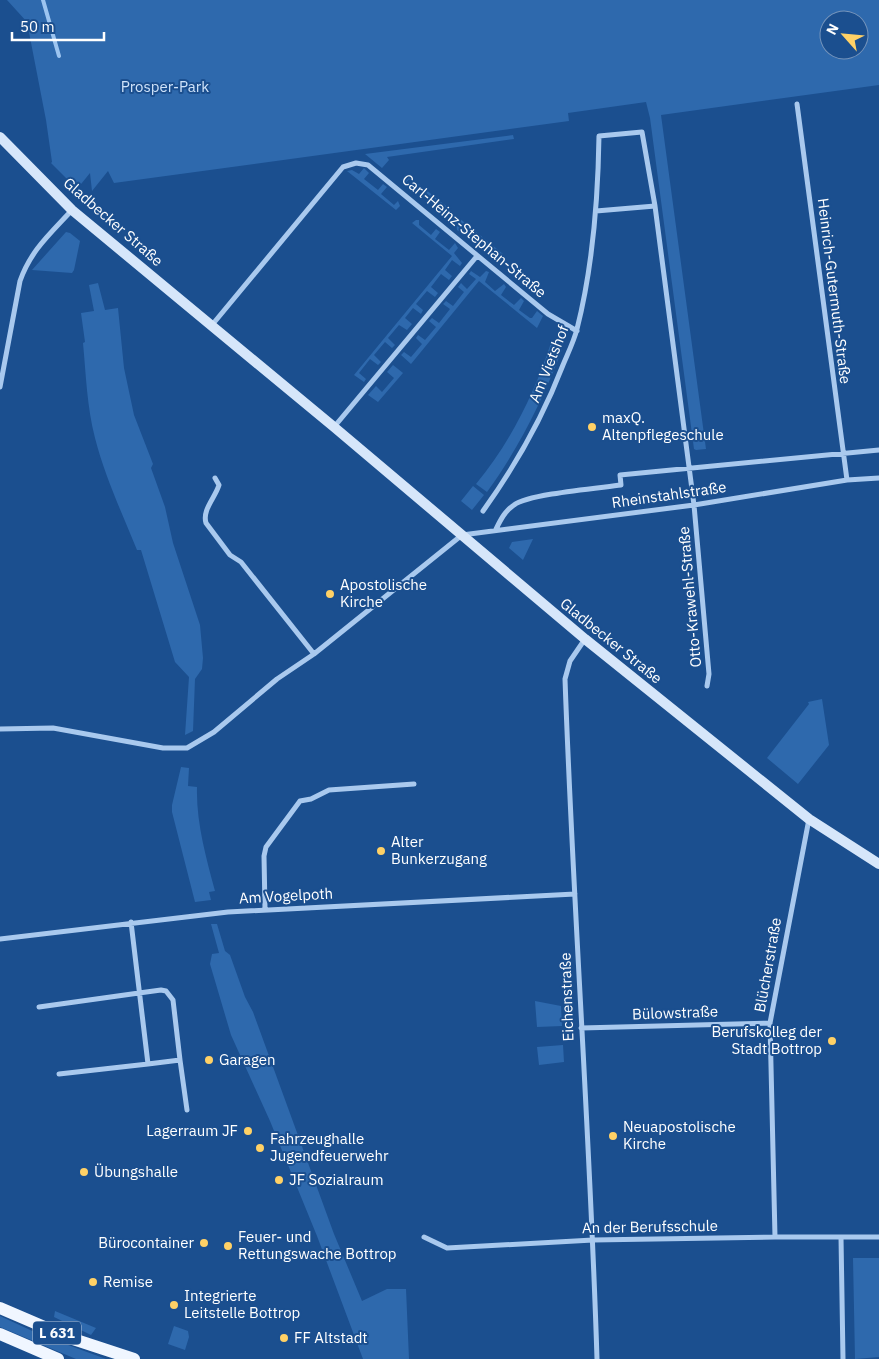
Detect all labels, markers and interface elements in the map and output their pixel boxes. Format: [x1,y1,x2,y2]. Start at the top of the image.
scale bar [12,10,105,42]
north arrow [819,10,869,60]
text: 50 m [20,17,55,36]
text: N [822,20,843,38]
park label: Prosper-Park [121,77,209,96]
street label: Carl-Heinz-Stephan-Straße [398,170,551,302]
street label: Gladbecker Straße [60,173,167,270]
street label: Heinrich-Gutermuth-Straße [814,197,855,385]
street label: Am Vietshof [524,322,573,405]
place label: maxQ. Altenpflegeschule [602,408,724,444]
marker: maxQ. Altenpflegeschule [586,421,598,433]
street label: Rheinstahlstraße [610,477,727,512]
street label: Otto-Krawehl-Straße [674,526,705,668]
place label: Apostolische Kirche [340,575,427,611]
marker: Apostolische Kirche [324,588,336,600]
street label: Gladbecker Straße [556,594,666,688]
place label: Alter Bunkerzugang [391,832,487,868]
marker: Alter Bunkerzugang [375,845,387,857]
street label: Am Vogelpoth [238,884,334,907]
street label: Blücherstraße [750,916,785,1014]
street label: Eichenstraße [555,952,578,1042]
street label: Bülowstraße [632,1002,718,1023]
place label: Berufskolleg der Stadt Bottrop [712,1022,822,1058]
marker: Berufskolleg der Stadt Bottrop [826,1035,838,1047]
place label: Garagen [219,1050,275,1069]
marker: Garagen [203,1054,215,1066]
place label: Neuapostolische Kirche [623,1117,736,1153]
place label: Lagerraum JF [146,1121,238,1140]
marker: Lagerraum JF [242,1125,254,1137]
place label: Fahrzeughalle Jugendfeuerwehr [270,1129,389,1165]
marker: Neuapostolische Kirche [607,1130,619,1142]
marker: Fahrzeughalle Jugendfeuerwehr [254,1142,266,1154]
place label: Übungshalle [94,1162,178,1181]
marker: Übungshalle [78,1166,90,1178]
place label: JF Sozialraum [289,1170,384,1189]
marker: JF Sozialraum [273,1174,285,1186]
street label: An der Berufsschule [582,1216,718,1237]
place label: Feuer- und Rettungswache Bottrop [238,1227,397,1263]
place label: Bürocontainer [98,1233,194,1252]
marker: Bürocontainer [198,1237,210,1249]
marker: Feuer- und Rettungswache Bottrop [222,1240,234,1252]
place label: Remise [103,1272,153,1291]
marker: Remise [87,1276,99,1288]
place label: Integrierte Leitstelle Bottrop [184,1286,300,1322]
marker: Integrierte Leitstelle Bottrop [168,1299,180,1311]
road number: L 631 [33,1322,81,1345]
place label: FF Altstadt [294,1328,368,1347]
marker: FF Altstadt [278,1332,290,1344]

